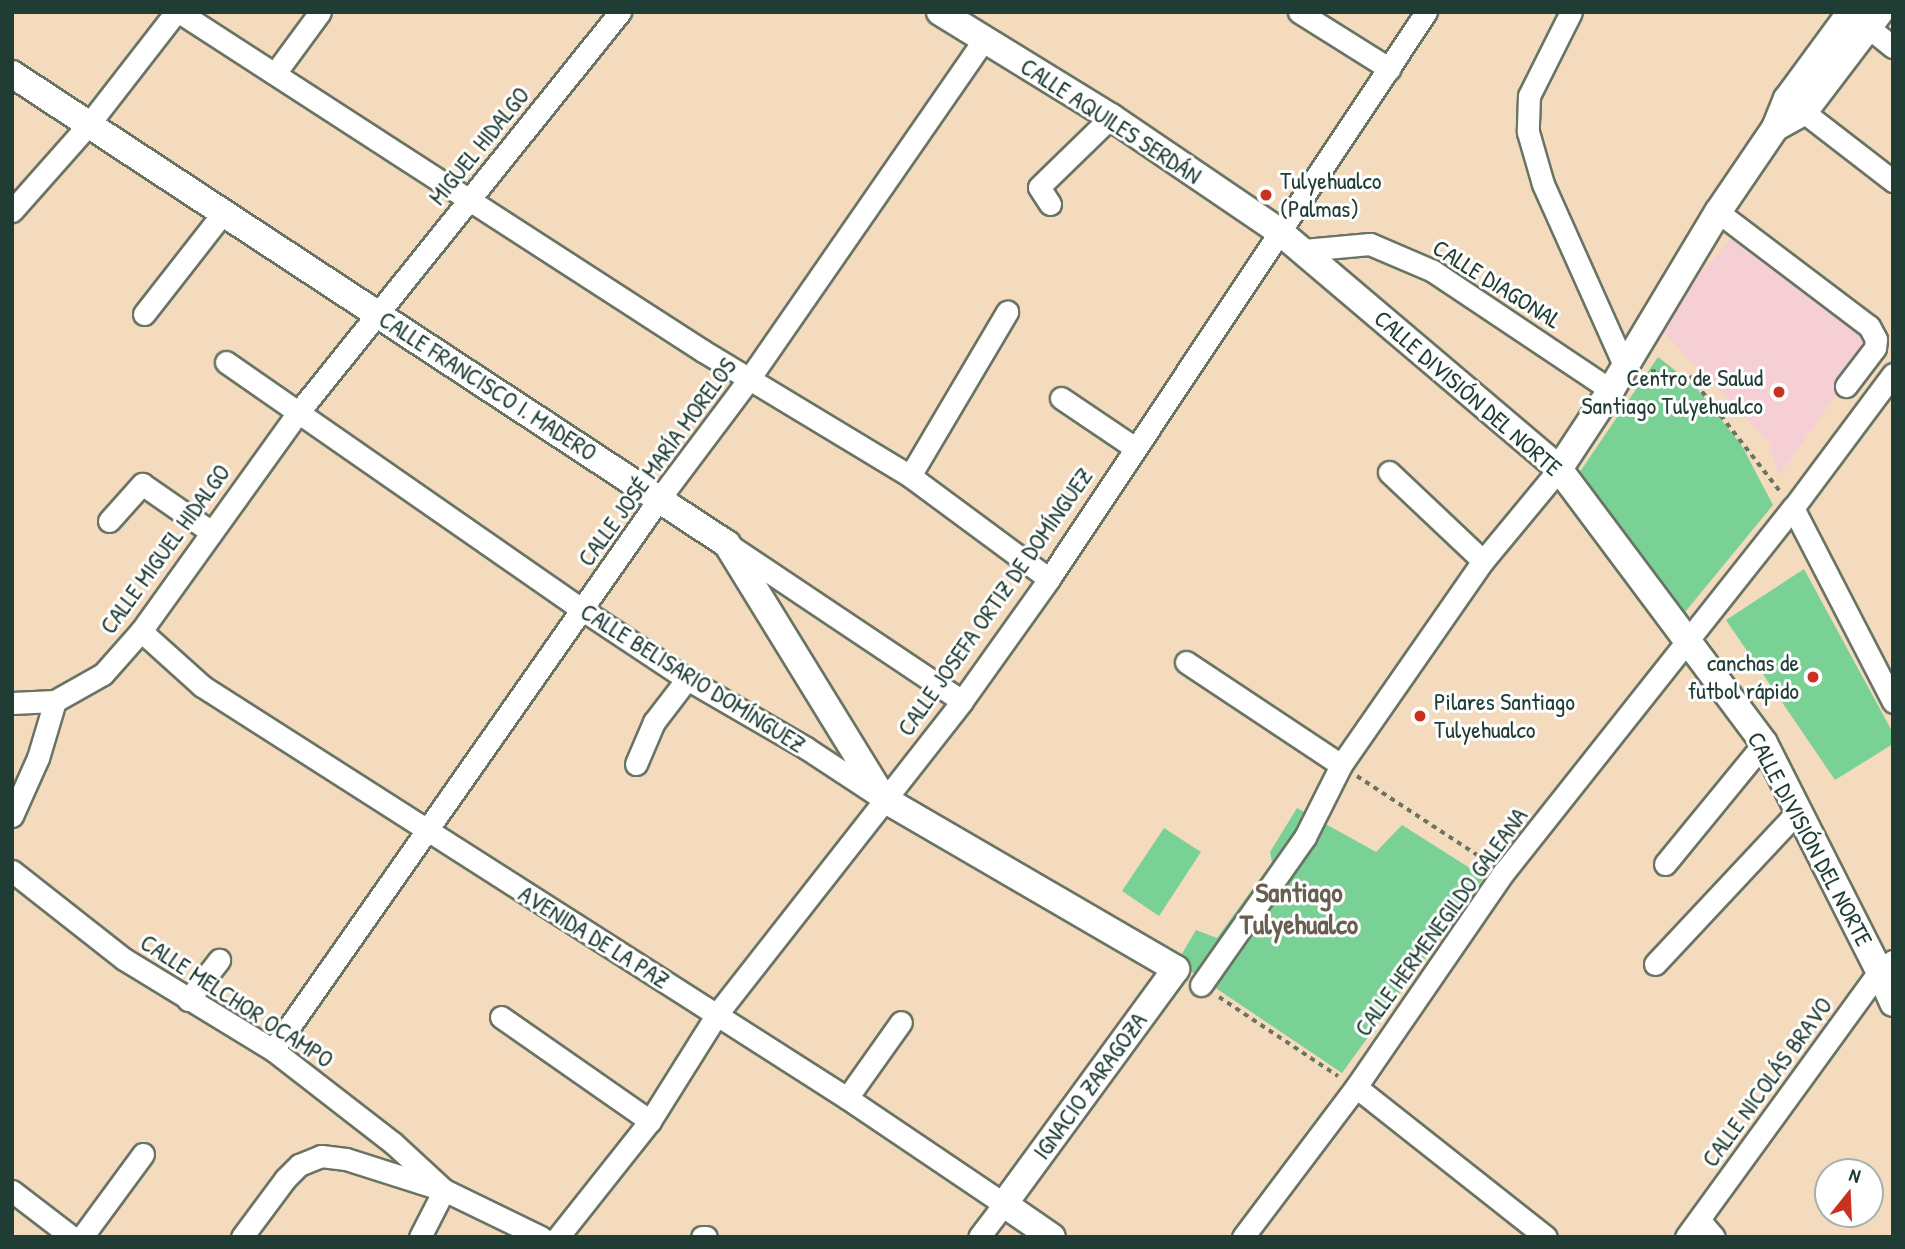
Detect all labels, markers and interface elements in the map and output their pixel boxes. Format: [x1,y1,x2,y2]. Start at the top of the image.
street label: CALLE AQUILES SERDÁN [1015,52,1207,190]
street label: MIGUEL HIDALGO [423,81,535,211]
place label: Tulyehualco (Palmas) [1280,167,1381,223]
marker: Tulyehualco (Palmas) [1258,187,1274,203]
street label: CALLE DIAGONAL [1428,233,1566,335]
street label: CALLE DIVISIÓN DEL NORTE [1369,304,1567,482]
street label: CALLE FRANCISCO I. MADERO [374,305,602,467]
street label: CALLE JOSÉ MARÍA MORELOS [572,352,742,572]
place label: Centro de Salud Santiago Tulyehualco [1581,364,1763,420]
marker: Centro de Salud Santiago Tulyehualco [1769,382,1789,402]
street label: CALLE MIGUEL HIDALGO [94,459,236,639]
street label: CALLE JOSEFA ORTIZ DE DOMÍNGUEZ [891,463,1099,741]
street label: CALLE BELISARIO DOMÍNGUEZ [575,597,811,759]
place label: canchas de futbol rápido [1688,649,1799,705]
marker: canchas de futbol rápido [1805,669,1821,685]
place label: Pilares Santiago Tulyehualco [1434,688,1575,744]
marker: Pilares Santiago Tulyehualco [1412,708,1428,724]
street label: CALLE DIVISIÓN DEL NORTE [1741,727,1879,951]
street label: CALLE HERMENEGILDO GALEANA [1348,802,1534,1042]
district label: Santiago Tulyehualco [1240,875,1358,941]
street label: AVENIDA DE LA PAZ [513,879,675,995]
street label: CALLE MELCHOR OCAMPO [135,928,339,1074]
street label: CALLE NICOLÁS BRAVO [1696,992,1838,1172]
street label: IGNACIO ZARAGOZA [1027,1007,1153,1165]
north arrow [1814,1158,1884,1228]
text: N [1846,1161,1864,1189]

